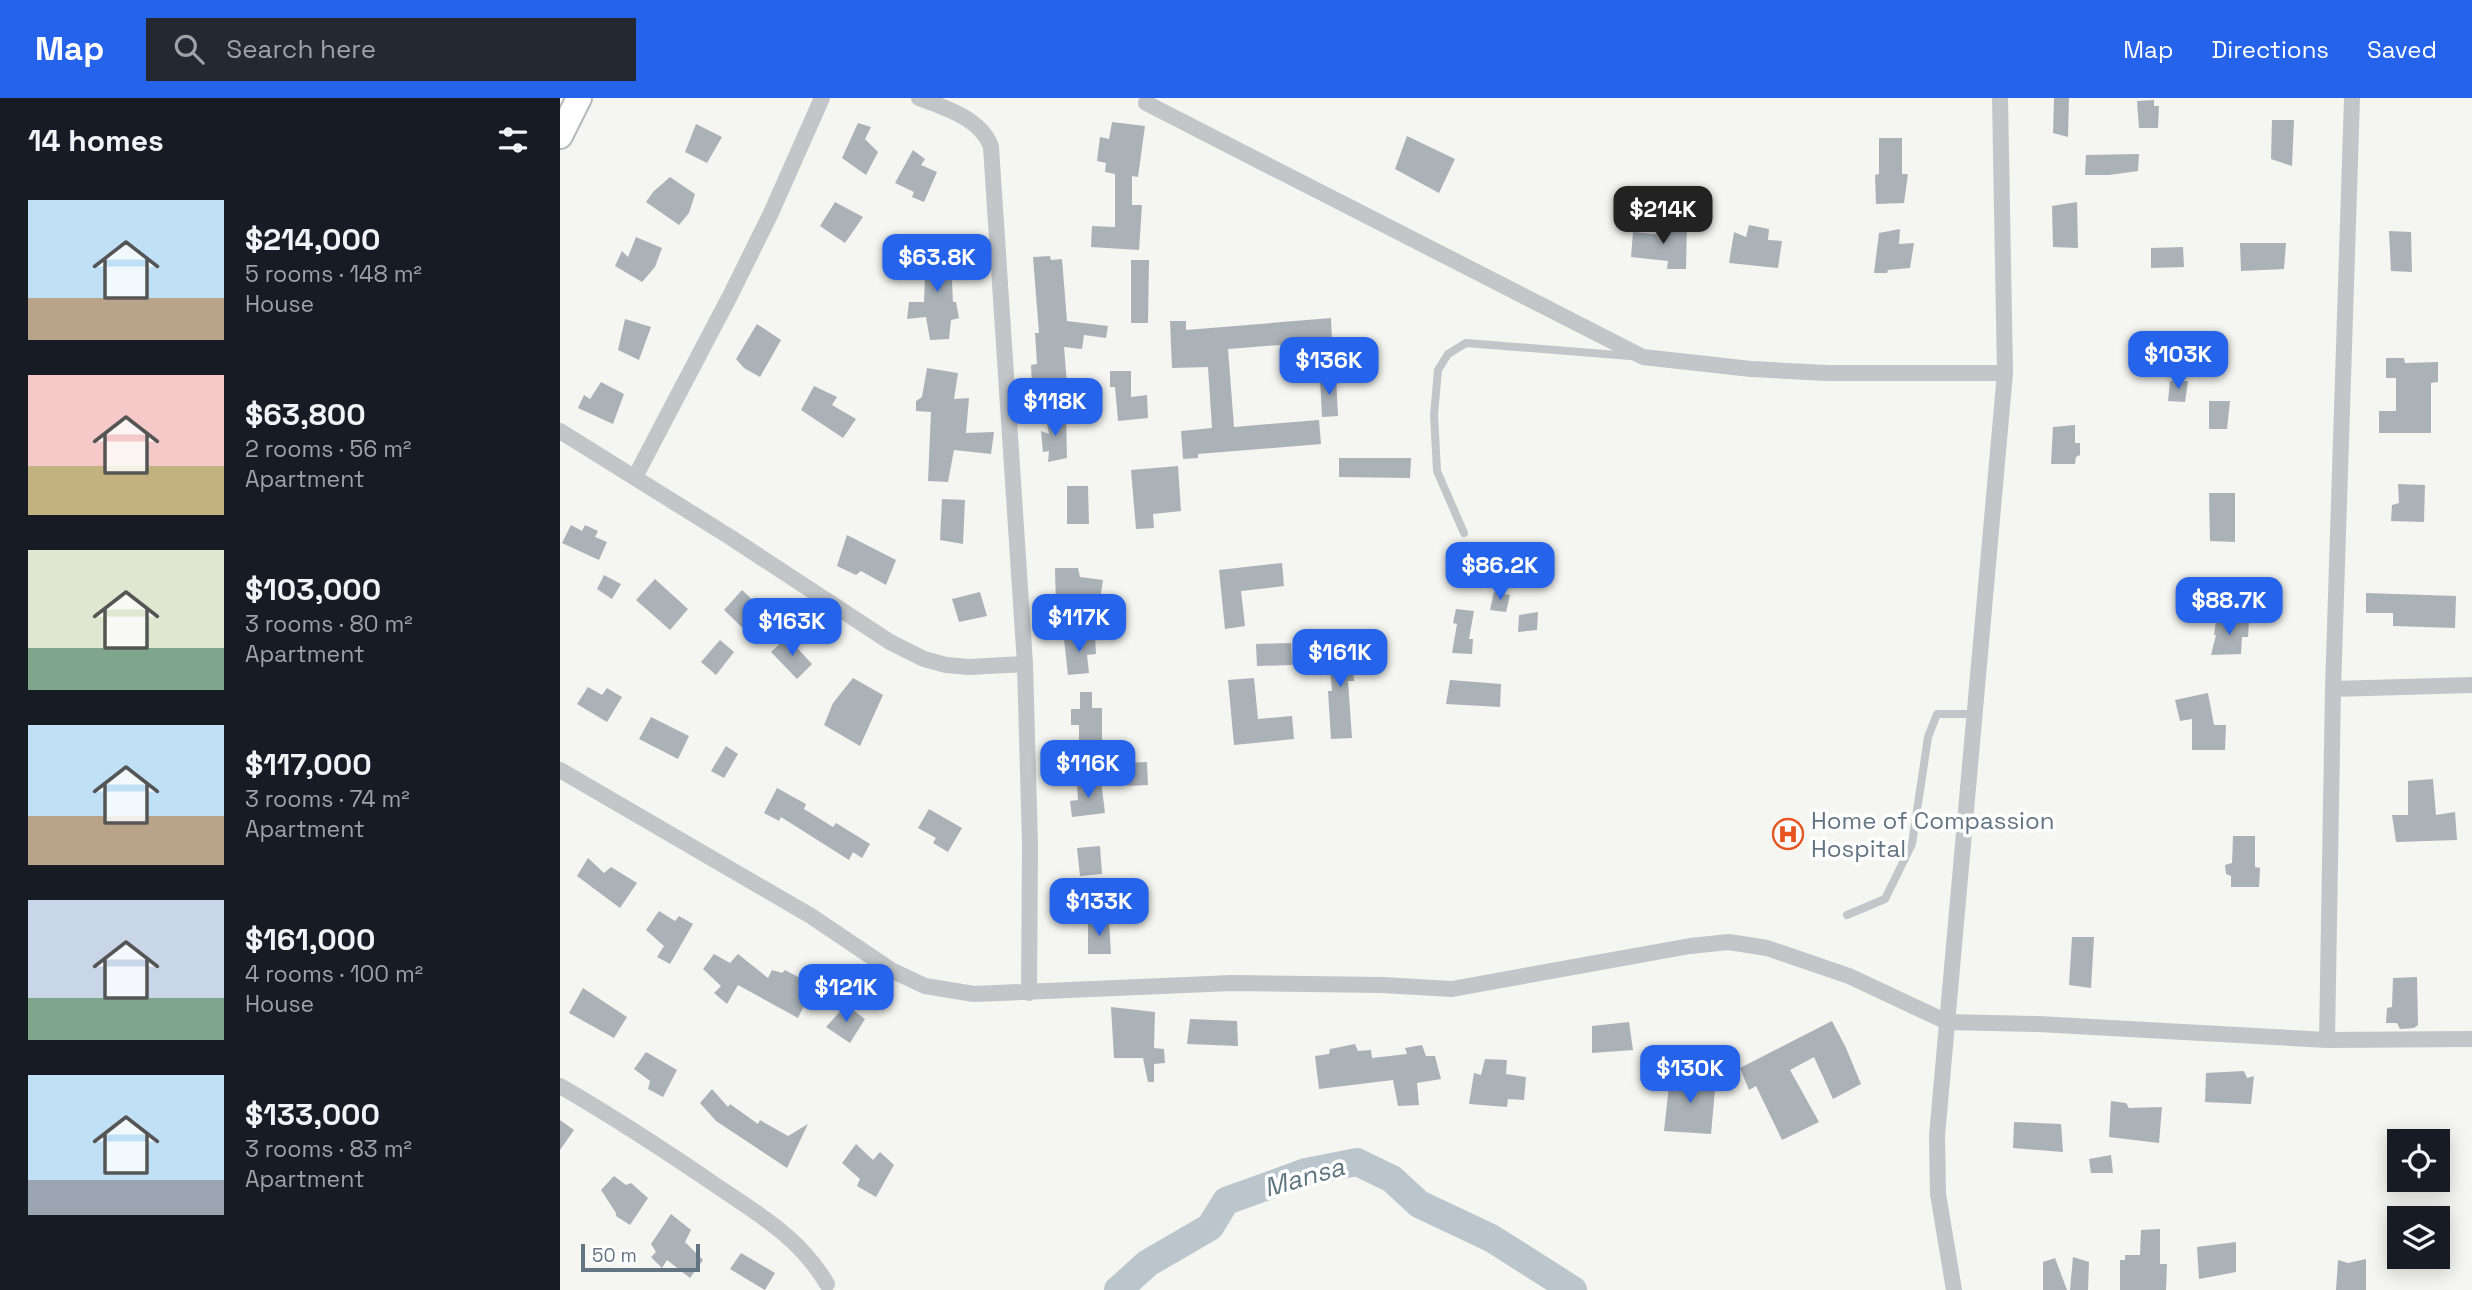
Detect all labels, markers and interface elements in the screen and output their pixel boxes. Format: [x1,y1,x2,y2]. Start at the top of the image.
search box [146,18,636,81]
text: Map [35,28,104,70]
icon: search [170,30,208,68]
text: Search here [226,32,376,66]
text: Map [2123,34,2173,65]
text: Directions [2211,34,2329,65]
text: Saved [2367,34,2437,65]
text: 14 homes [28,121,164,160]
icon: filters [494,121,532,159]
pin: $214K [1614,186,1712,246]
text: $214K [1629,194,1697,224]
text: $214,000 [245,220,380,259]
icon: home [84,228,168,312]
pin: $63.8K [880,234,994,294]
text: $63.8K [898,242,976,272]
text: 5 rooms · 148 m² [245,259,422,289]
text: House [245,289,314,319]
pin: $103K [2129,331,2227,391]
pin: $136K [1280,338,1378,397]
text: $103K [2144,339,2212,369]
text: $136K [1296,345,1362,375]
pin: $118K [1006,378,1104,438]
text: $118K [1024,386,1086,416]
text: $63,800 [245,395,366,434]
icon: home [84,403,168,487]
text: 2 rooms · 56 m² [245,434,411,464]
text: Apartment [245,464,365,494]
pin: $86.2K [1443,542,1557,602]
text: $86.2K [1462,550,1538,580]
text: $103,000 [245,570,381,609]
icon: home [84,578,168,662]
pin: $88.7K [2172,578,2286,637]
text: $88.7K [2192,585,2266,615]
pin: $117K [1030,594,1128,654]
pin: $163K [743,598,841,658]
text: $117K [1048,602,1110,632]
text: $163K [759,606,825,636]
text: 3 rooms · 80 m² [245,609,413,639]
pin: $161K [1291,630,1389,689]
text: $161K [1308,637,1372,667]
text: Apartment [245,639,365,669]
pin: $116K [1039,740,1137,800]
text: $117,000 [245,745,372,784]
text: $116K [1056,748,1120,778]
icon: home [84,753,168,837]
text: 3 rooms · 74 m² [245,784,410,814]
place label: Home of Compassion Hospital [1811,805,2055,864]
text: Apartment [245,814,365,844]
hospital icon: Home of Compassion Hospital [1771,817,1805,851]
pin: $133K [1050,878,1148,938]
text: $133K [1066,886,1132,916]
text: $161,000 [245,920,376,959]
icon: home [84,928,168,1012]
text: 4 rooms · 100 m² [245,959,423,989]
pin: $121K [797,964,895,1024]
text: $121K [815,972,877,1002]
text: House [245,989,314,1019]
pin: $130K [1641,1046,1739,1105]
text: $130K [1656,1053,1724,1083]
text: $133,000 [245,1095,380,1134]
icon: home [84,1103,168,1187]
map controls [2387,1129,2450,1269]
button: locate [2387,1129,2450,1192]
text: 3 rooms · 83 m² [245,1134,412,1164]
water label: Mansa [1260,1149,1349,1205]
text: Apartment [245,1164,365,1194]
button: layers [2387,1206,2450,1269]
scale bar [581,1241,700,1273]
text: 50 m [592,1243,637,1268]

